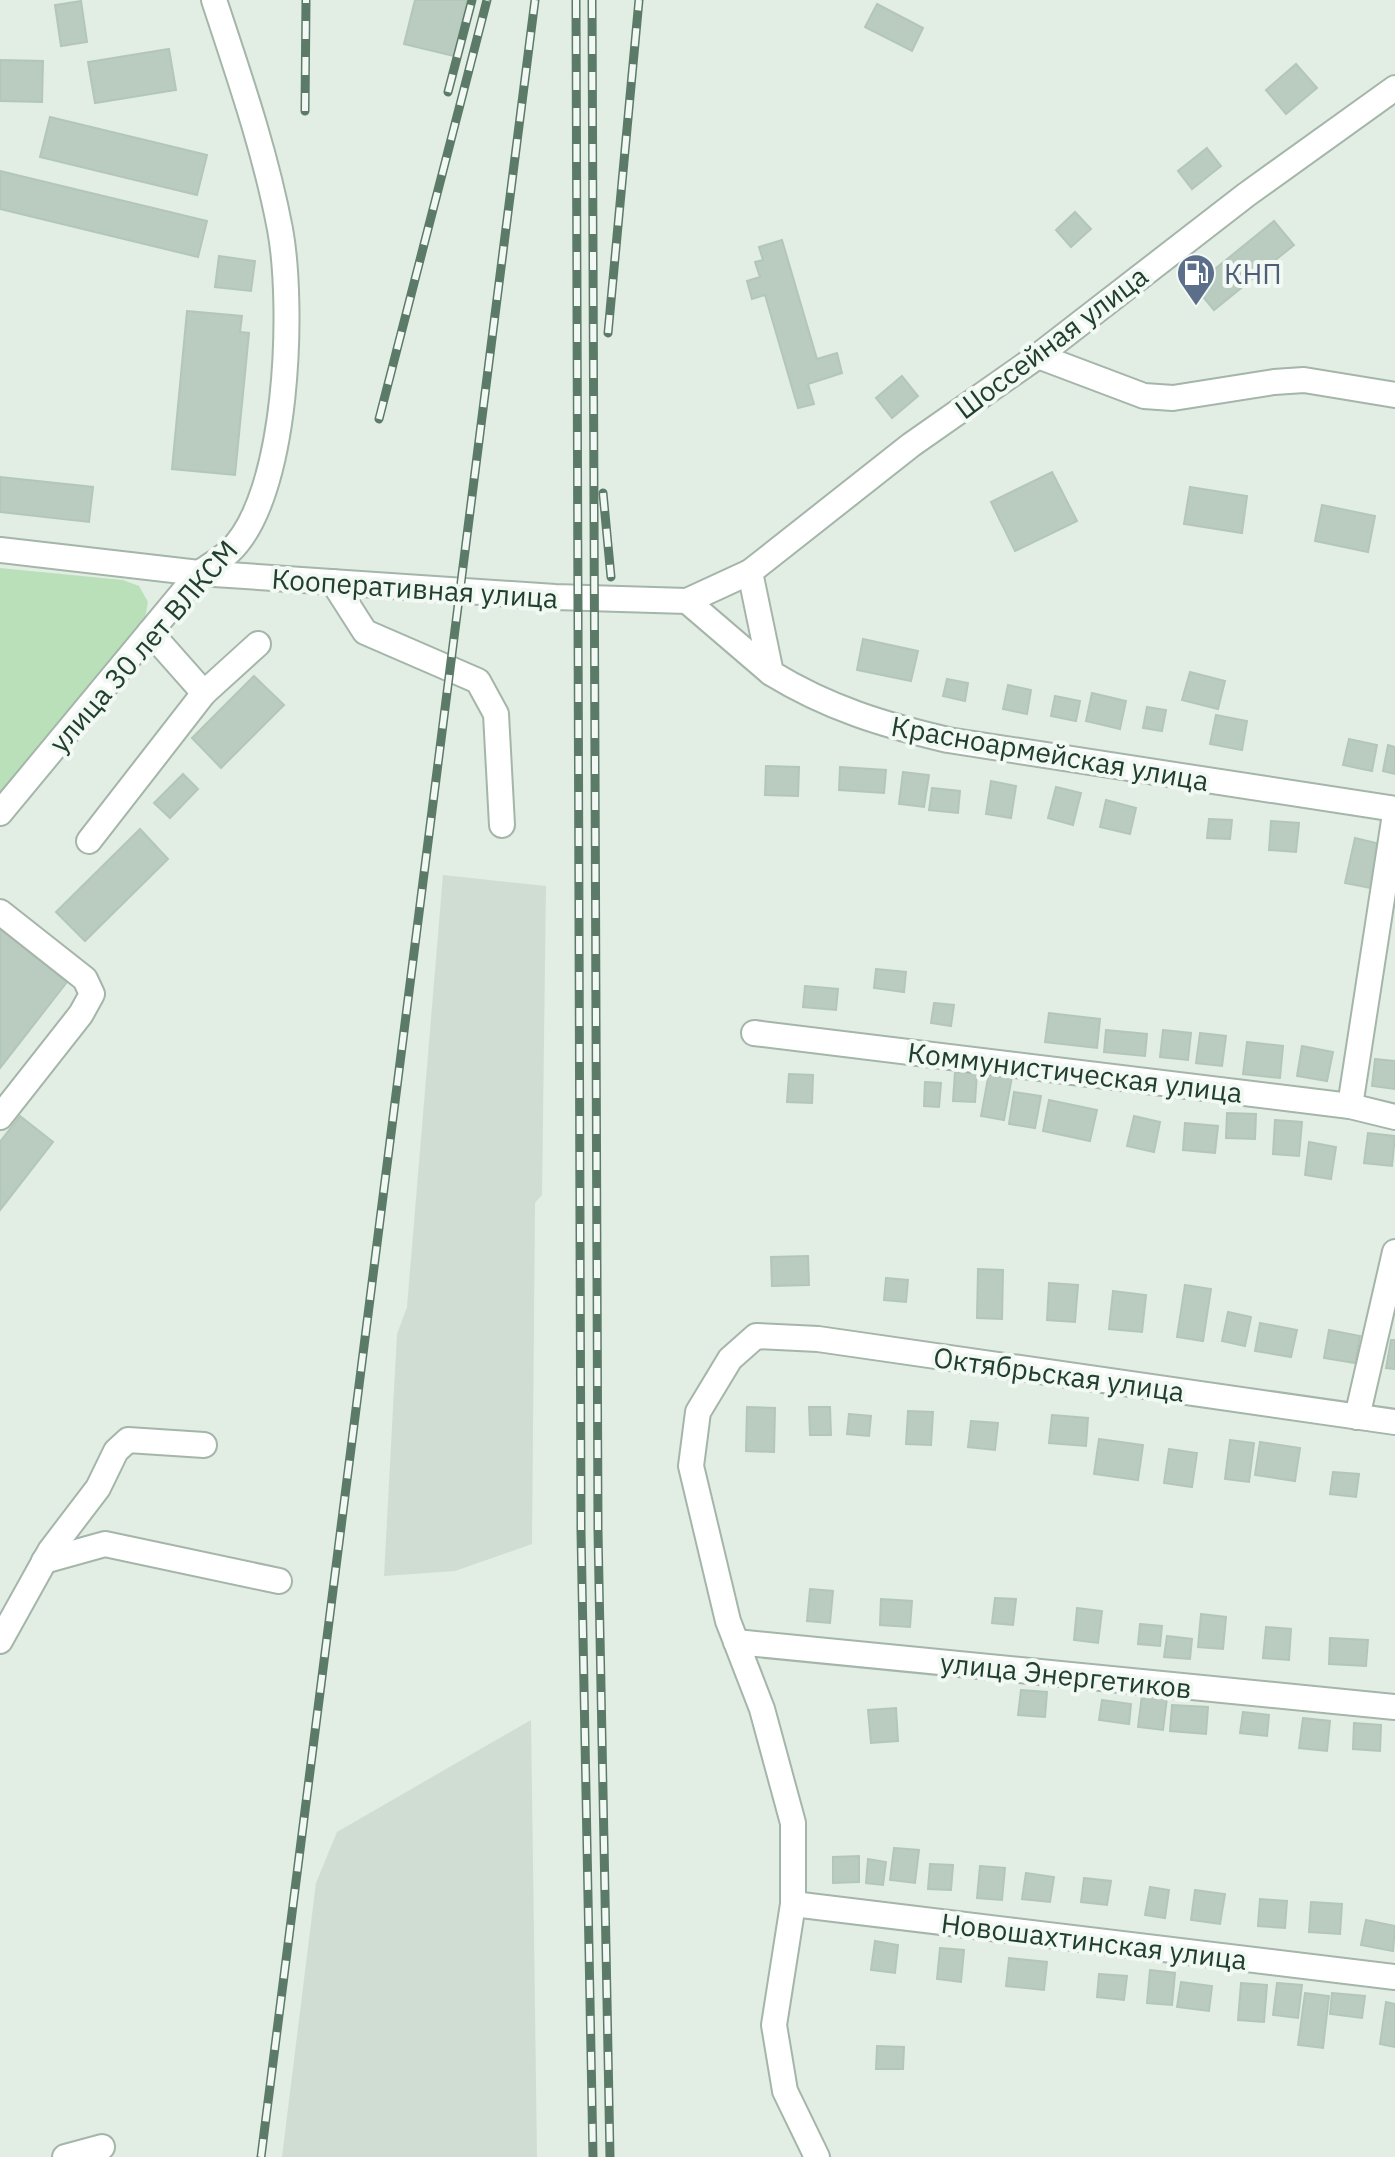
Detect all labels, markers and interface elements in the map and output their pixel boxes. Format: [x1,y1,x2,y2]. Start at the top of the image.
fuel station icon: КНП [1175,252,1217,307]
place label: КНП [1224,255,1282,292]
street label: Шоссейная улица [947,257,1155,427]
street label: улица 30 лет ВЛКСМ [40,532,246,760]
street label: Кооперативная улица [270,560,560,616]
street label: Красноармейская улица [888,707,1212,799]
street label: Коммунистическая улица [905,1033,1245,1111]
street label: Октябрьская улица [931,1338,1187,1410]
street label: улица Энергетиков [939,1643,1193,1707]
street label: Новошахтинская улица [939,1904,1249,1978]

